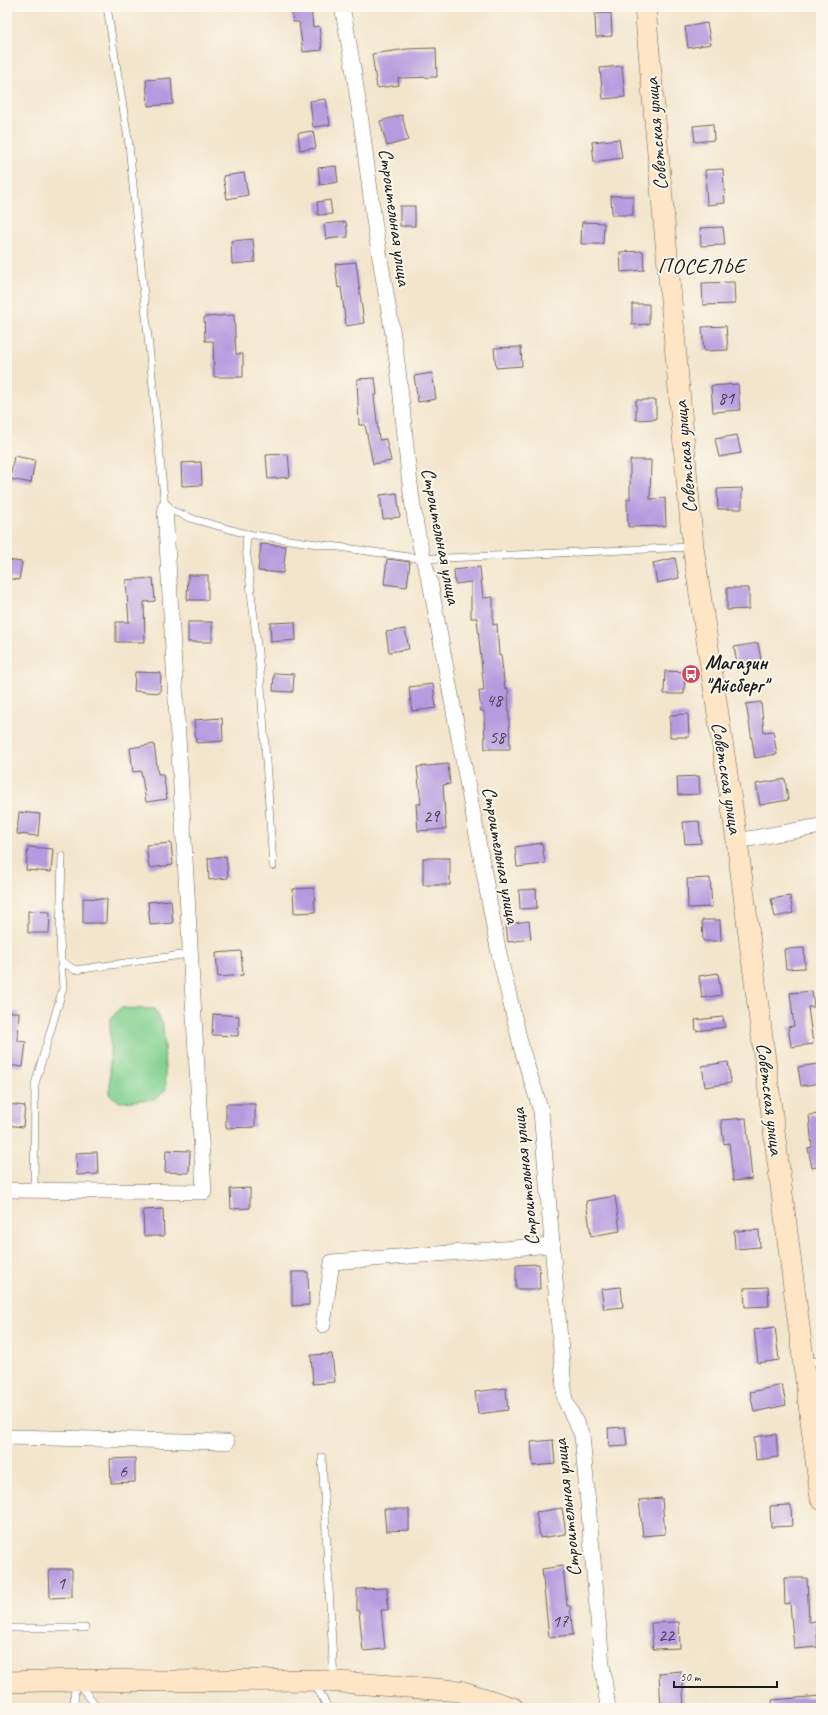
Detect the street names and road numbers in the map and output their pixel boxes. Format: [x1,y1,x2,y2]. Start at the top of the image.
street label: Советская улица [639,75,673,191]
street label: Строительная улица [373,147,417,289]
street label: Советская улица [668,398,702,514]
street label: Строительная улица [416,466,467,608]
street label: Советская улица [706,720,748,837]
street label: Строительная улица [477,785,526,927]
street label: Советская улица [751,1041,789,1158]
street label: Строительная улица [505,1105,545,1247]
street label: Строительная улица [547,1436,587,1578]

